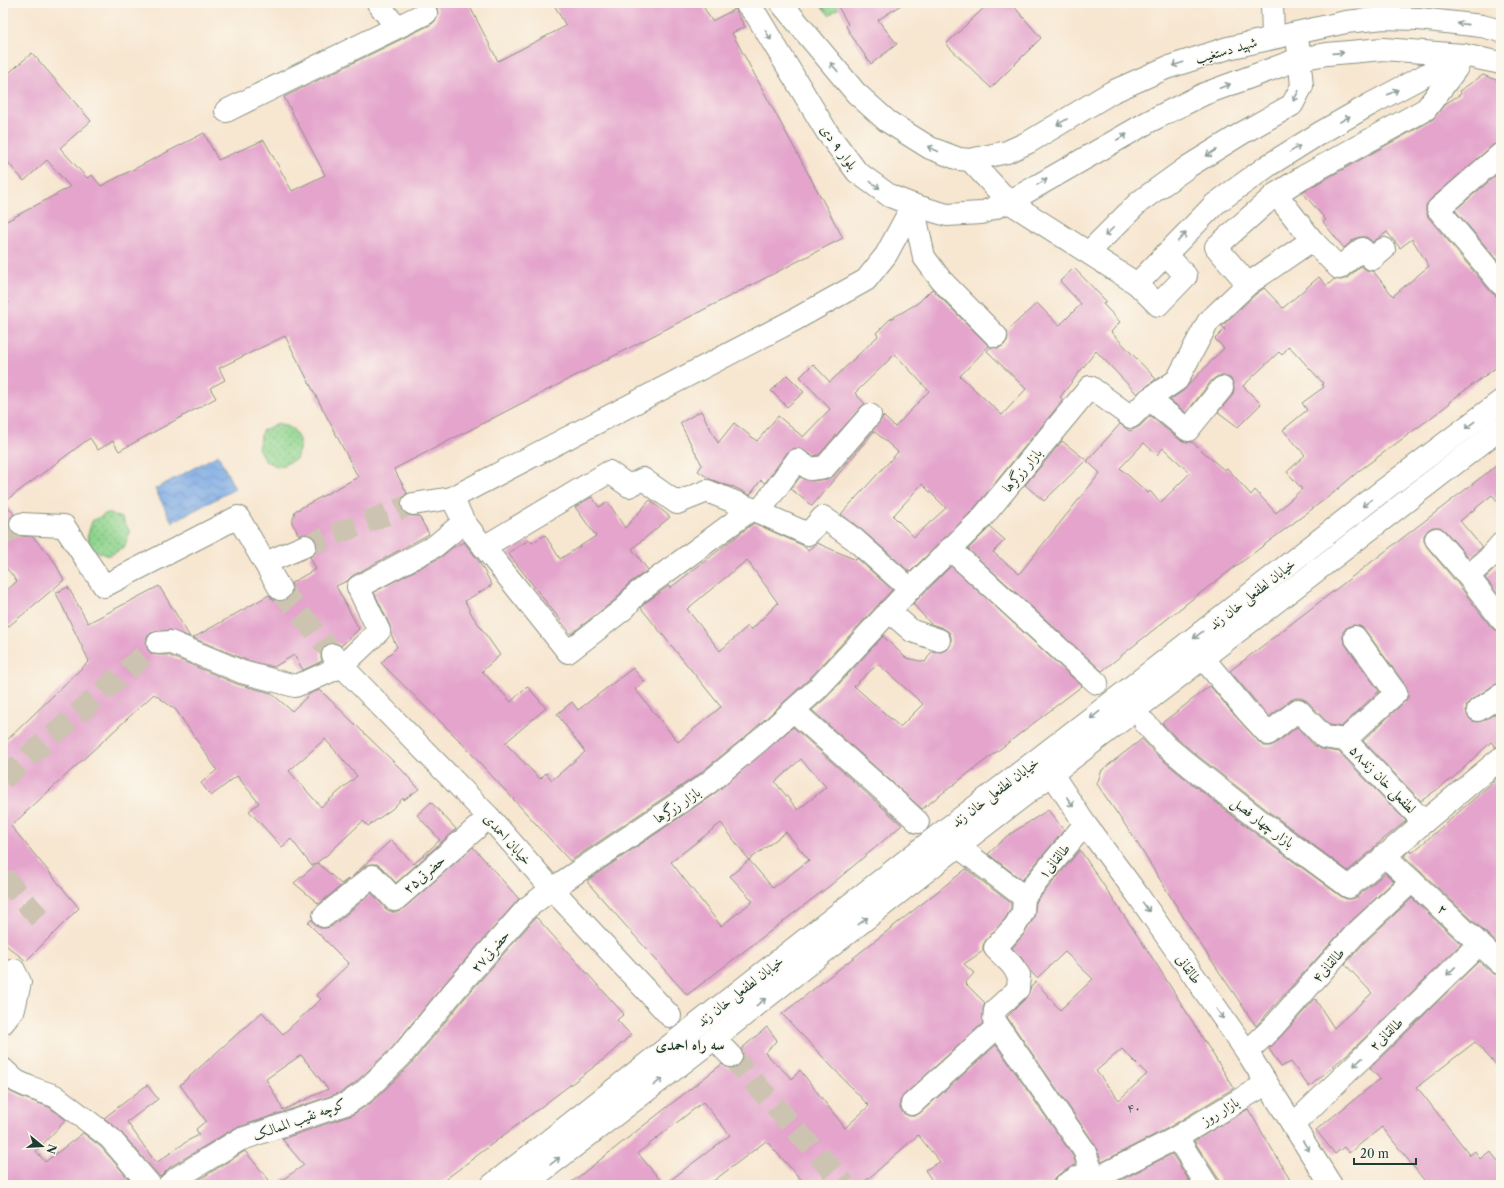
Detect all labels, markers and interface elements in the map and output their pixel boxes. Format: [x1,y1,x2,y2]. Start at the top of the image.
one-way arrow [1457,20,1470,28]
one-way arrow [765,29,773,41]
street label: شهید دستغیب [1193,33,1259,68]
one-way arrow [1331,49,1344,56]
one-way arrow [830,61,838,72]
one-way arrow [1171,61,1184,68]
one-way arrow [1219,82,1231,89]
one-way arrow [1387,88,1399,95]
one-way arrow [1292,90,1300,102]
one-way arrow [1338,114,1350,122]
one-way arrow [1056,119,1068,127]
street label: بلوار ۹ دی [816,121,862,174]
one-way arrow [1116,133,1128,141]
one-way arrow [928,144,940,152]
one-way arrow [1289,144,1301,152]
one-way arrow [1205,149,1217,157]
one-way arrow [1036,178,1048,186]
one-way arrow [869,181,880,190]
one-way arrow [1104,227,1114,237]
one-way arrow [1177,232,1187,242]
one-way arrow [1465,420,1476,429]
street label: بازار زرگرها [998,444,1046,496]
one-way arrow [1361,499,1372,508]
street label: خیابان لطفعلی خان زند [1205,555,1300,634]
one-way arrow [1193,631,1204,640]
one-way arrow [1090,711,1101,719]
street label: لطفعلی خان زند۵۸ [1345,741,1420,818]
street label: خیابان لطفعلی خان زند [948,753,1043,832]
street label: بازار زرگرها [650,783,704,827]
street label: بازار چهار فصل [1227,792,1298,853]
one-way arrow [1065,796,1074,807]
street label: خیابان احمدی [480,809,536,869]
street label: طالقانی۱ [1034,840,1074,882]
street label: حضرتی۲۵ [399,851,450,898]
street label: ۲ [1434,900,1452,918]
one-way arrow [1142,901,1150,912]
one-way arrow [857,917,868,926]
street label: حضرتی۲۷ [467,926,514,977]
street label: طالقانی۴ [1308,944,1348,986]
street label: طالقانی [1172,951,1206,987]
street label: خیابان لطفعلی خان زند [693,952,788,1031]
one-way arrow [1446,966,1456,976]
one-way arrow [755,998,766,1006]
one-way arrow [1216,1008,1224,1019]
street label: طالقانی۲ [1365,1013,1407,1055]
district label: سه راه احمدی [655,1035,725,1054]
one-way arrow [1353,1057,1363,1066]
one-way arrow [653,1078,664,1086]
street label: بازار روز [1196,1093,1242,1130]
street label: کوچه نقیب الممالک [250,1094,348,1145]
house number: ۴۰ [1127,1100,1141,1115]
north arrow [22,1126,62,1166]
one-way arrow [1302,1140,1310,1151]
scale bar [1354,1140,1416,1166]
text: N [43,1142,60,1156]
text: 20 m [1360,1146,1389,1161]
one-way arrow [550,1157,561,1165]

